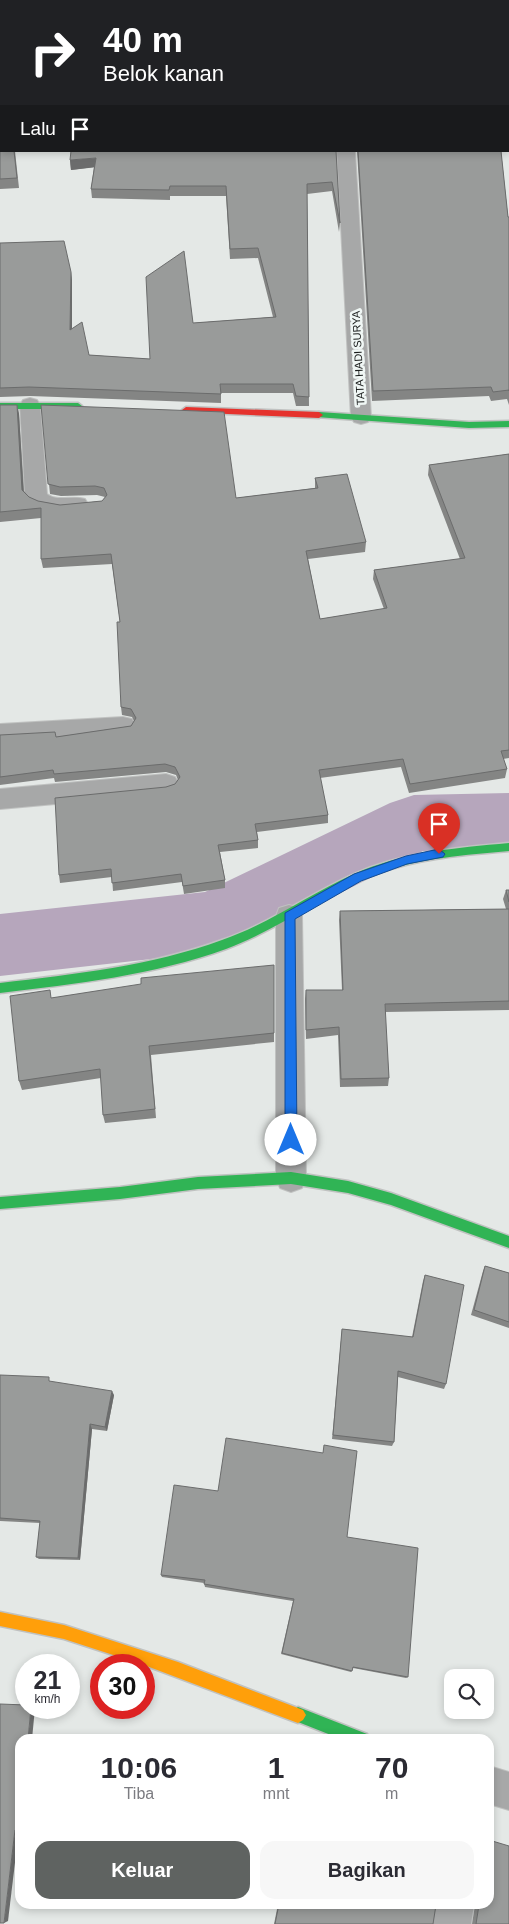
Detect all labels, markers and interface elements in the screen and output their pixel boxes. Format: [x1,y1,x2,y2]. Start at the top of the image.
icon: right [20,20,85,85]
text: 40 m [103,20,183,59]
text: Belok kanan [103,61,224,86]
icon: arrive [66,115,94,143]
text: Lalu [20,118,56,139]
street label: TATA HADI SURYA [350,310,366,405]
pin [418,803,460,854]
icon: arrive [425,810,453,838]
position arrow [264,1113,316,1165]
speed limit sign: 30 [90,1654,155,1719]
text: 21 [34,1666,61,1694]
map controls [444,1669,494,1719]
button: search [444,1669,494,1719]
text: km/h [34,1692,61,1706]
text: 10:06 [101,1751,177,1784]
text: 1 [268,1751,285,1784]
text: 70 [375,1751,408,1784]
text: Tiba [124,1785,154,1802]
text: mnt [263,1785,290,1802]
text: m [385,1785,398,1802]
button: Keluar [35,1841,250,1899]
button: Bagikan [260,1841,474,1899]

